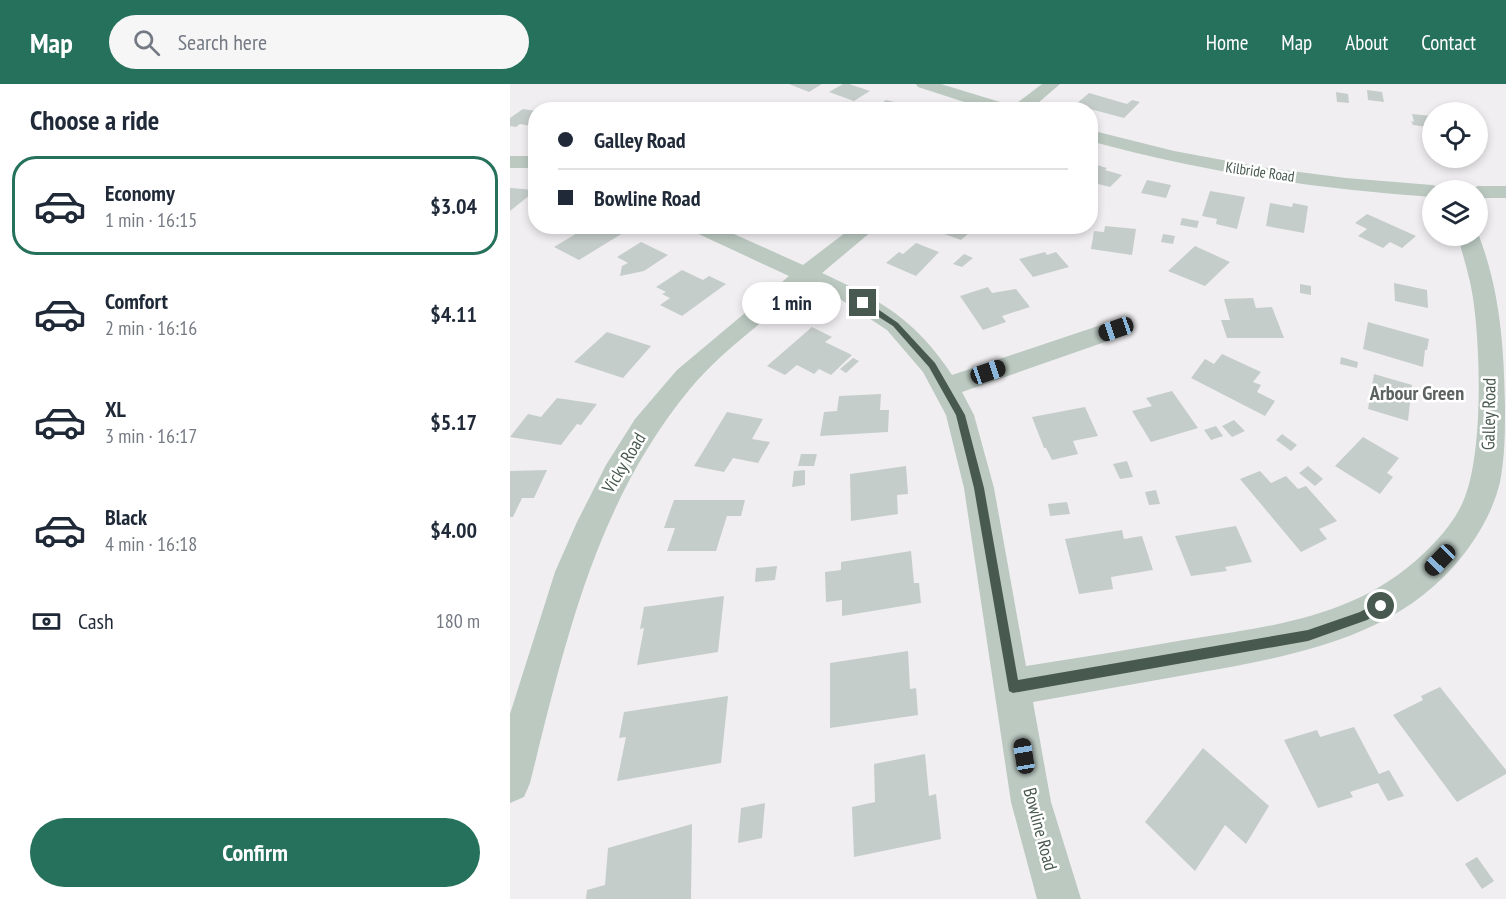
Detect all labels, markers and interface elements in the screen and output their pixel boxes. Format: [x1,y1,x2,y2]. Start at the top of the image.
search box [109,15,529,69]
text: Map [30,24,73,61]
icon: search [130,26,163,59]
text: Search here [178,28,267,56]
text: Home [1206,29,1248,56]
text: Map [1281,29,1312,56]
text: About [1345,29,1388,56]
text: Contact [1421,29,1476,56]
map controls [1422,102,1488,246]
button: locate [1422,102,1488,168]
text: Choose a ride [30,103,159,137]
text: Galley Road [594,126,686,154]
street label: Kilbride Road [1224,157,1296,186]
icon: car [33,179,87,233]
text: Economy [105,179,175,207]
button: layers [1422,180,1488,246]
text: Bowline Road [594,184,700,212]
text: $3.04 [430,192,477,220]
text: 1 min · 16:15 [105,207,197,233]
callout: 1 min [743,282,842,324]
icon: car [33,287,87,341]
text: Comfort [105,287,168,315]
route end [849,289,876,316]
text: 1 min [771,290,812,316]
text: $4.11 [430,300,477,328]
text: 2 min · 16:16 [105,315,197,341]
car [1096,315,1136,343]
car [968,358,1008,386]
street label: Galley Road [1476,378,1501,450]
district label: Arbour Green [1369,380,1464,406]
icon: car [33,395,87,449]
text: XL [105,395,126,423]
text: $5.17 [430,408,477,436]
text: 3 min · 16:17 [105,423,197,449]
street label: Vicky Road [596,428,651,498]
icon: car [33,503,87,557]
text: Black [105,503,147,531]
text: $4.00 [430,516,477,544]
text: 4 min · 16:18 [105,531,197,557]
car [1421,541,1459,579]
route start [1367,592,1394,619]
icon: cash [30,605,63,638]
text: Cash [78,607,114,635]
text: 180 m [436,608,480,634]
car [1012,737,1036,775]
street label: Bowline Road [1018,785,1063,873]
button: Confirm [30,818,480,887]

